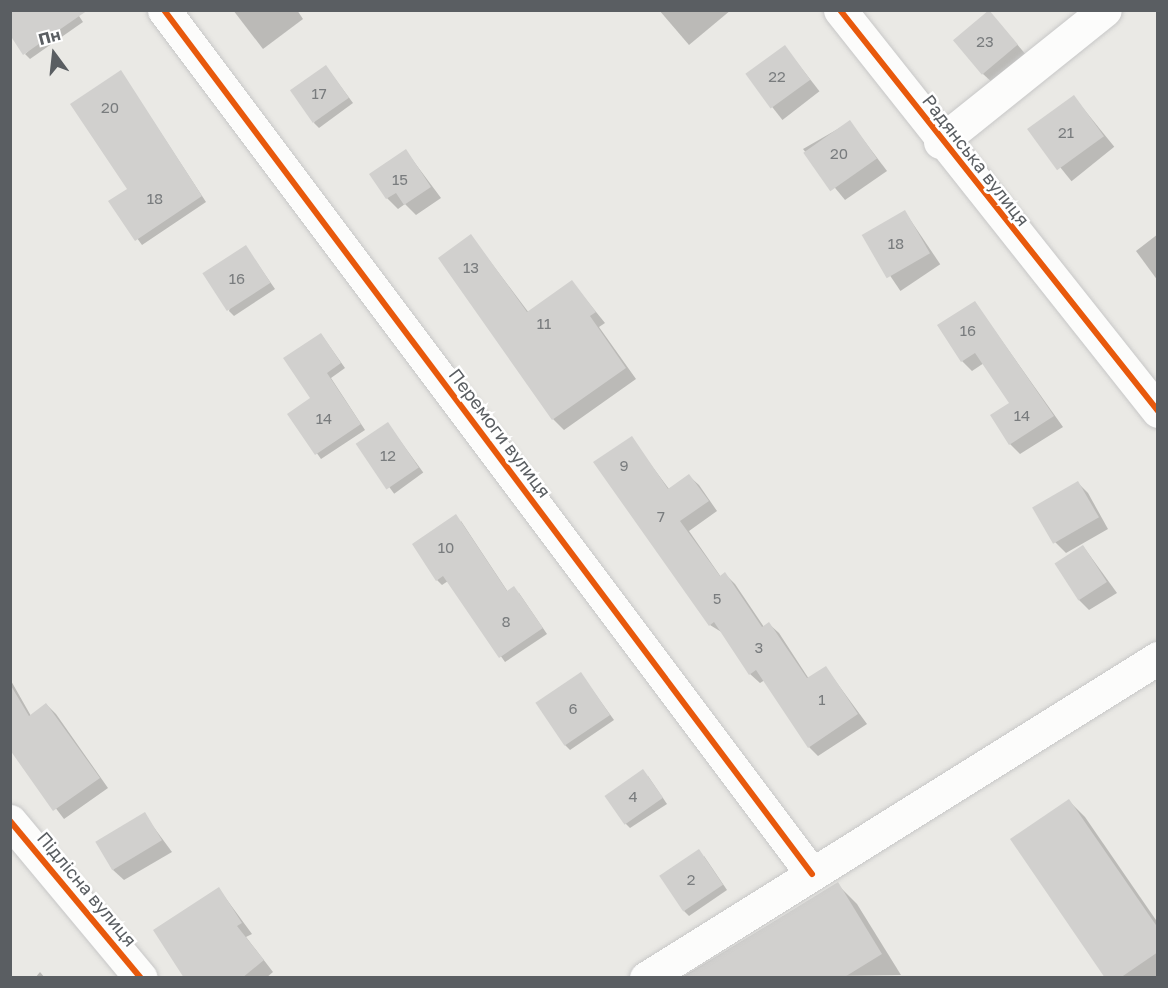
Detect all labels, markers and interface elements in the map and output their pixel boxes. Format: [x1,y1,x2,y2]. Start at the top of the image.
north arrow [24,24,84,84]
text: Пн [36,24,62,49]
house number: 23 [976,33,994,51]
house number: 22 [768,68,786,86]
house number: 17 [311,85,327,103]
street label: Радянська вулиця [918,90,1034,230]
house number: 20 [101,99,119,117]
house number: 21 [1058,124,1074,142]
house number: 20 [830,145,848,163]
house number: 15 [392,171,408,189]
house number: 18 [147,190,163,208]
house number: 18 [888,235,904,253]
house number: 13 [463,259,479,277]
house number: 16 [229,270,245,288]
house number: 11 [537,315,551,333]
house number: 16 [960,322,976,340]
street label: Перемоги вулиця [445,364,555,502]
house number: 14 [1014,407,1030,425]
house number: 14 [316,410,332,428]
house number: 12 [380,447,396,465]
house number: 9 [619,457,629,475]
house number: 7 [657,508,665,526]
house number: 10 [438,539,454,557]
house number: 5 [713,590,721,608]
house number: 8 [501,613,511,631]
house number: 3 [755,639,763,657]
house number: 1 [818,691,826,709]
house number: 6 [568,700,578,718]
house number: 4 [628,788,638,806]
street label: Підлісна вулиця [33,827,141,951]
house number: 2 [687,871,695,889]

